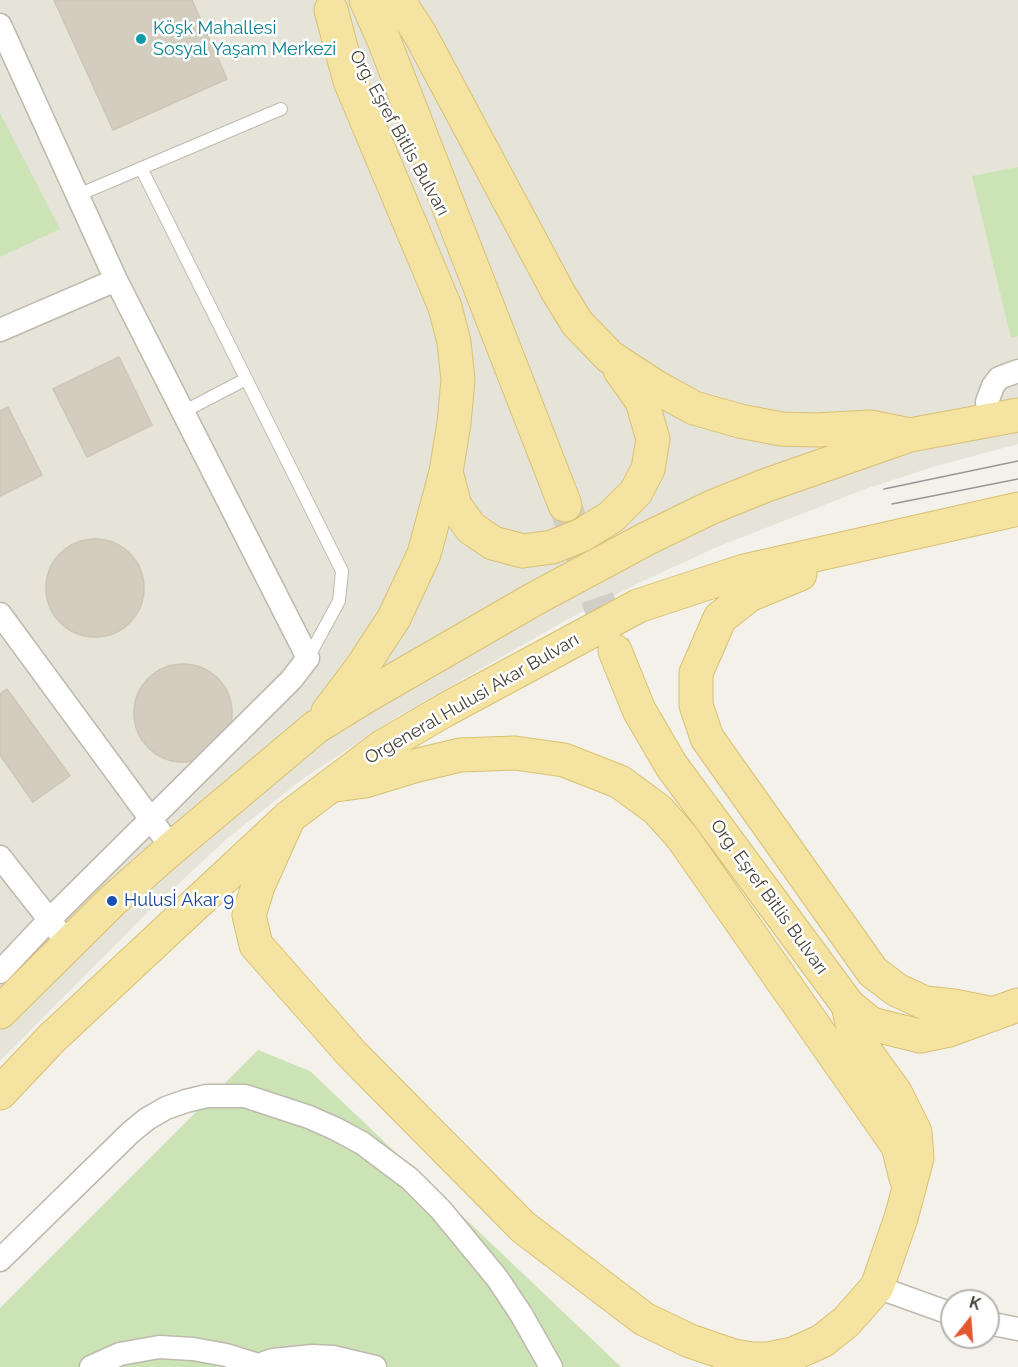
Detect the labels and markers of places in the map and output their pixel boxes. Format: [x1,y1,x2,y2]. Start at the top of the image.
place label: Köşk Mahallesi Sosyal Yaşam Merkezi [153,18,336,60]
marker: Köşk Mahallesi Sosyal Yaşam Merkezi [134,32,148,46]
place label: Hulusİ Akar 9 [124,890,234,912]
marker: Hulusİ Akar 9 [105,894,119,908]

